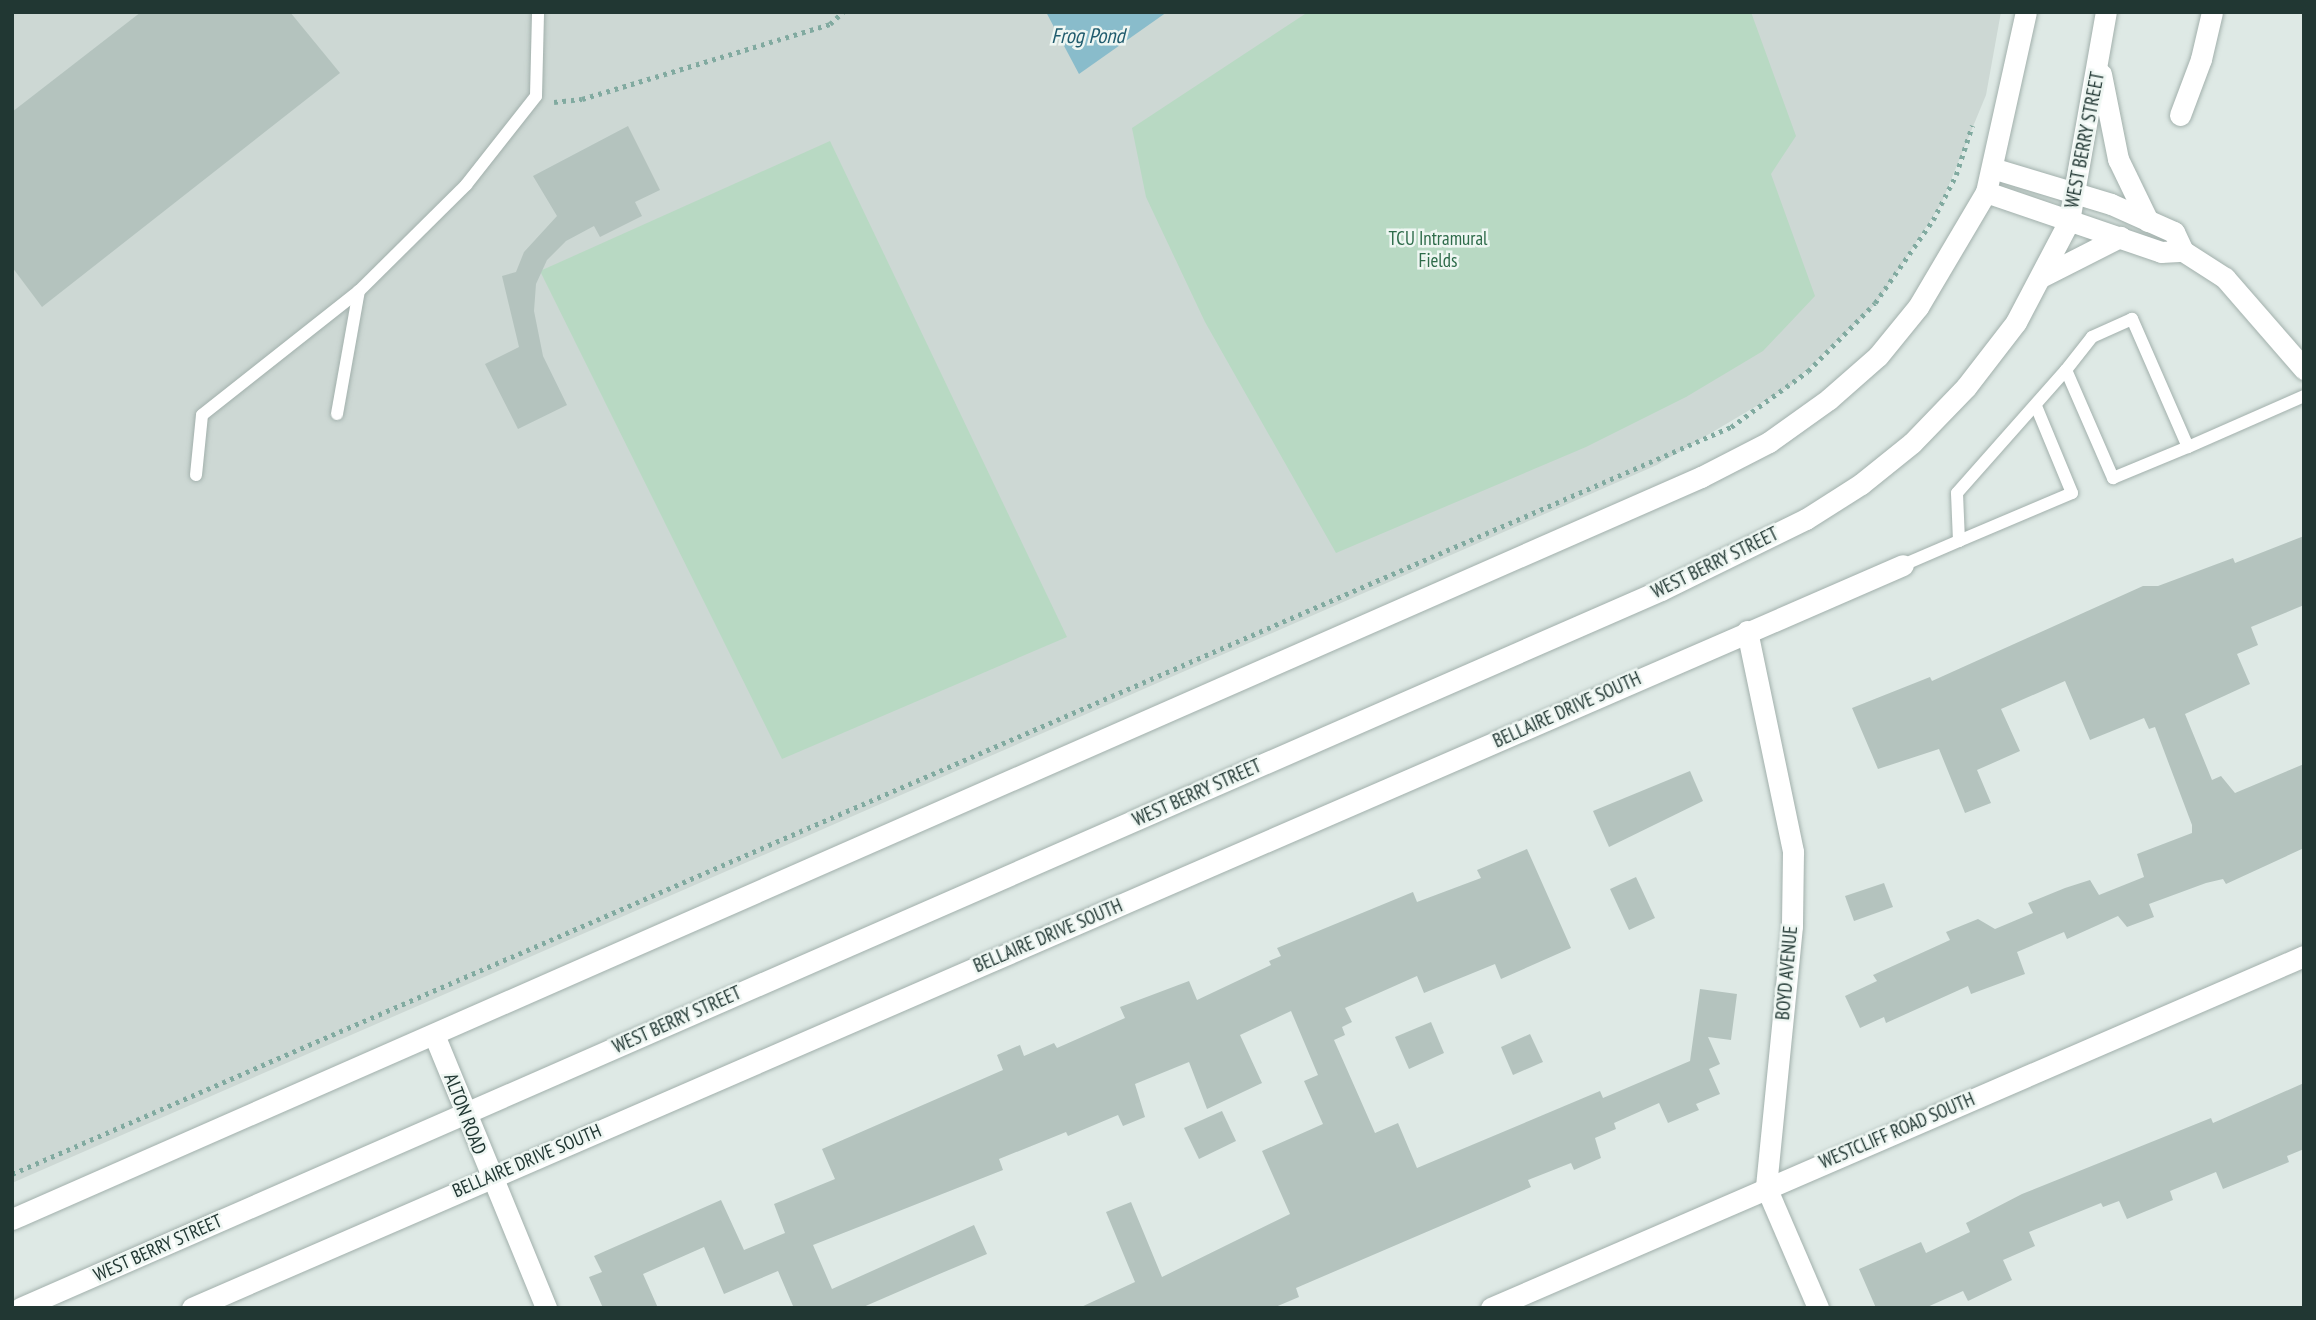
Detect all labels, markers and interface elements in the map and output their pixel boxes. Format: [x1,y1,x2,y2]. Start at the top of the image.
water label: Frog Pond [1051,23,1125,49]
street label: WEST BERRY STREET [2061,69,2109,211]
park label: TCU Intramural Fields [1388,228,1488,272]
street label: WEST BERRY STREET [1647,522,1783,604]
street label: BELLAIRE DRIVE SOUTH [1490,667,1644,753]
street label: WEST BERRY STREET [1129,754,1265,832]
street label: BELLAIRE DRIVE SOUTH [970,894,1126,978]
street label: BOYD AVENUE [1772,925,1802,1021]
street label: WEST BERRY STREET [609,981,745,1059]
street label: ALTON ROAD [439,1070,491,1158]
street label: WESTCLIFF ROAD SOUTH [1816,1088,1978,1174]
street label: BELLAIRE DRIVE SOUTH [449,1119,605,1203]
street label: WEST BERRY STREET [90,1209,226,1287]

